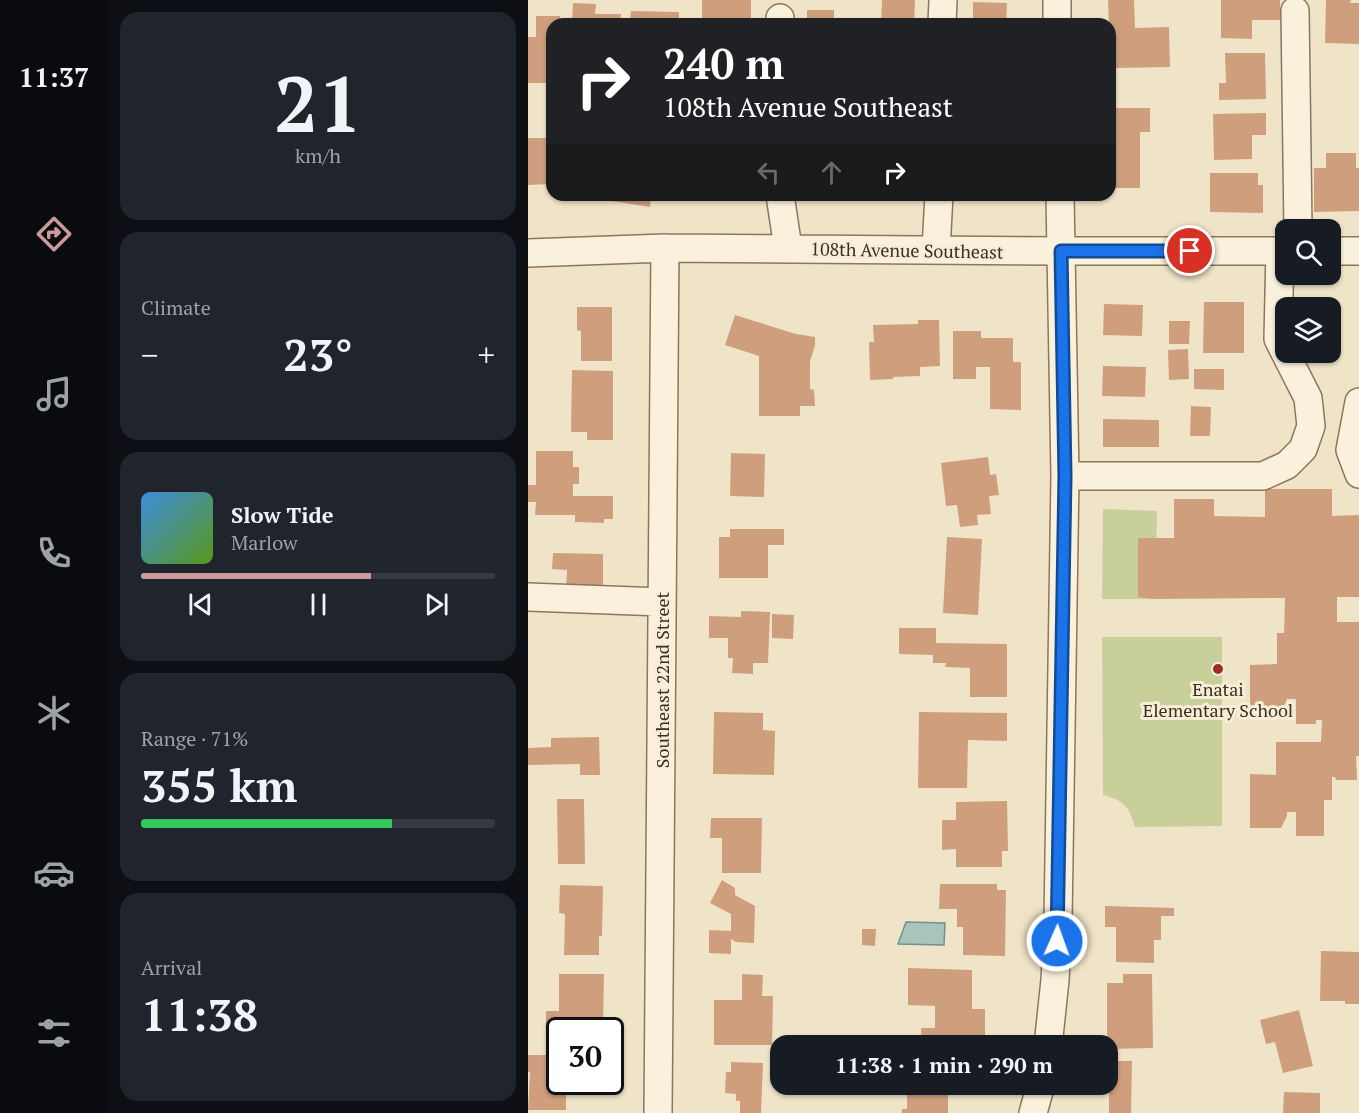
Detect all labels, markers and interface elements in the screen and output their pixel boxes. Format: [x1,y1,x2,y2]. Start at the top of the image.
text: 240 m [663,35,784,91]
icon: right [564,42,642,120]
text: 21 [274,51,362,154]
text: 11:37 [19,59,89,95]
text: 108th Avenue Southeast [663,89,953,125]
text: km/h [295,142,341,169]
icon: left [752,156,785,189]
icon: ahead [815,156,848,189]
icon: right [878,156,911,189]
icon: directions [33,213,75,255]
map controls [1275,219,1341,363]
button: search [1275,219,1341,285]
pin [1164,225,1215,276]
icon: arrive [1173,234,1206,267]
street label: 108th Avenue Southeast [810,236,1004,264]
text: Climate [141,294,211,321]
button: layers [1275,297,1341,363]
text: 23° [283,324,353,384]
text: − [141,333,159,376]
text: + [477,333,495,376]
icon: music [33,373,75,415]
text: Slow Tide [231,500,334,529]
text: Marlow [231,529,298,556]
icon: phone [33,532,75,574]
icon: previous [184,588,217,621]
icon: pause [302,588,335,621]
icon: next [420,588,453,621]
street label: Southeast 22nd Street [650,591,674,768]
marker: Enatai Elementary School [1211,662,1225,676]
place label: Enatai Elementary School [1143,677,1293,722]
icon: climate [33,692,75,734]
text: Range · 71% [141,725,248,752]
text: 355 km [141,755,297,815]
icon: car [33,852,75,894]
position arrow [1025,909,1089,973]
text: Arrival [141,954,202,981]
text: 11:38 [141,984,258,1044]
icon: filters [33,1012,75,1054]
speed limit sign: 30 [546,1017,624,1095]
text: 11:38 · 1 min · 290 m [835,1050,1053,1079]

